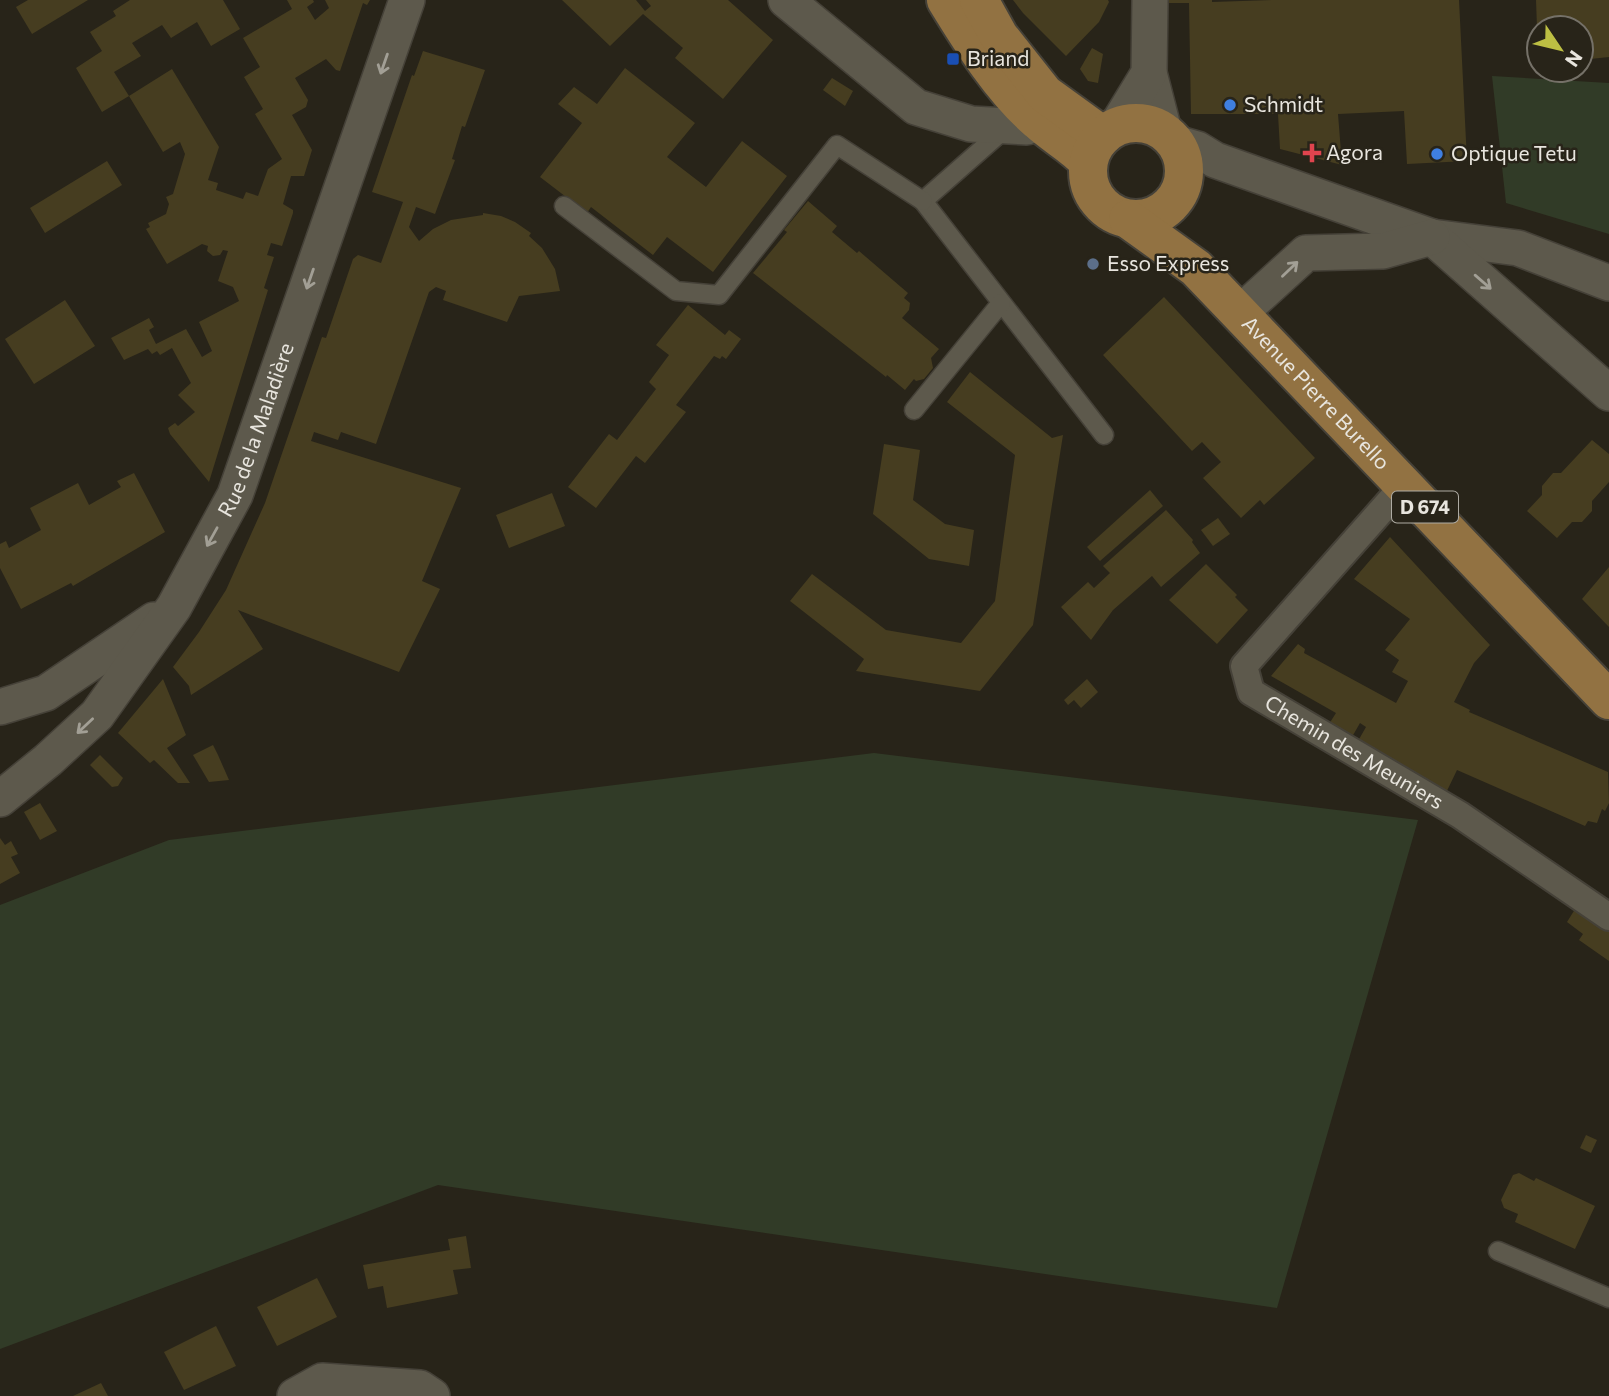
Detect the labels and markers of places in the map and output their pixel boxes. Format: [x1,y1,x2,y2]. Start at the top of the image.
place label: Briand [967,45,1030,70]
marker: Briand [945,51,961,67]
place label: Schmidt [1244,91,1323,116]
marker: Schmidt [1222,97,1238,113]
place label: Agora [1326,139,1383,164]
place label: Optique Tetu [1451,140,1577,165]
marker: Agora [1304,145,1320,161]
marker: Optique Tetu [1429,146,1445,162]
place label: Esso Express [1107,250,1229,275]
marker: Esso Express [1085,256,1101,272]

